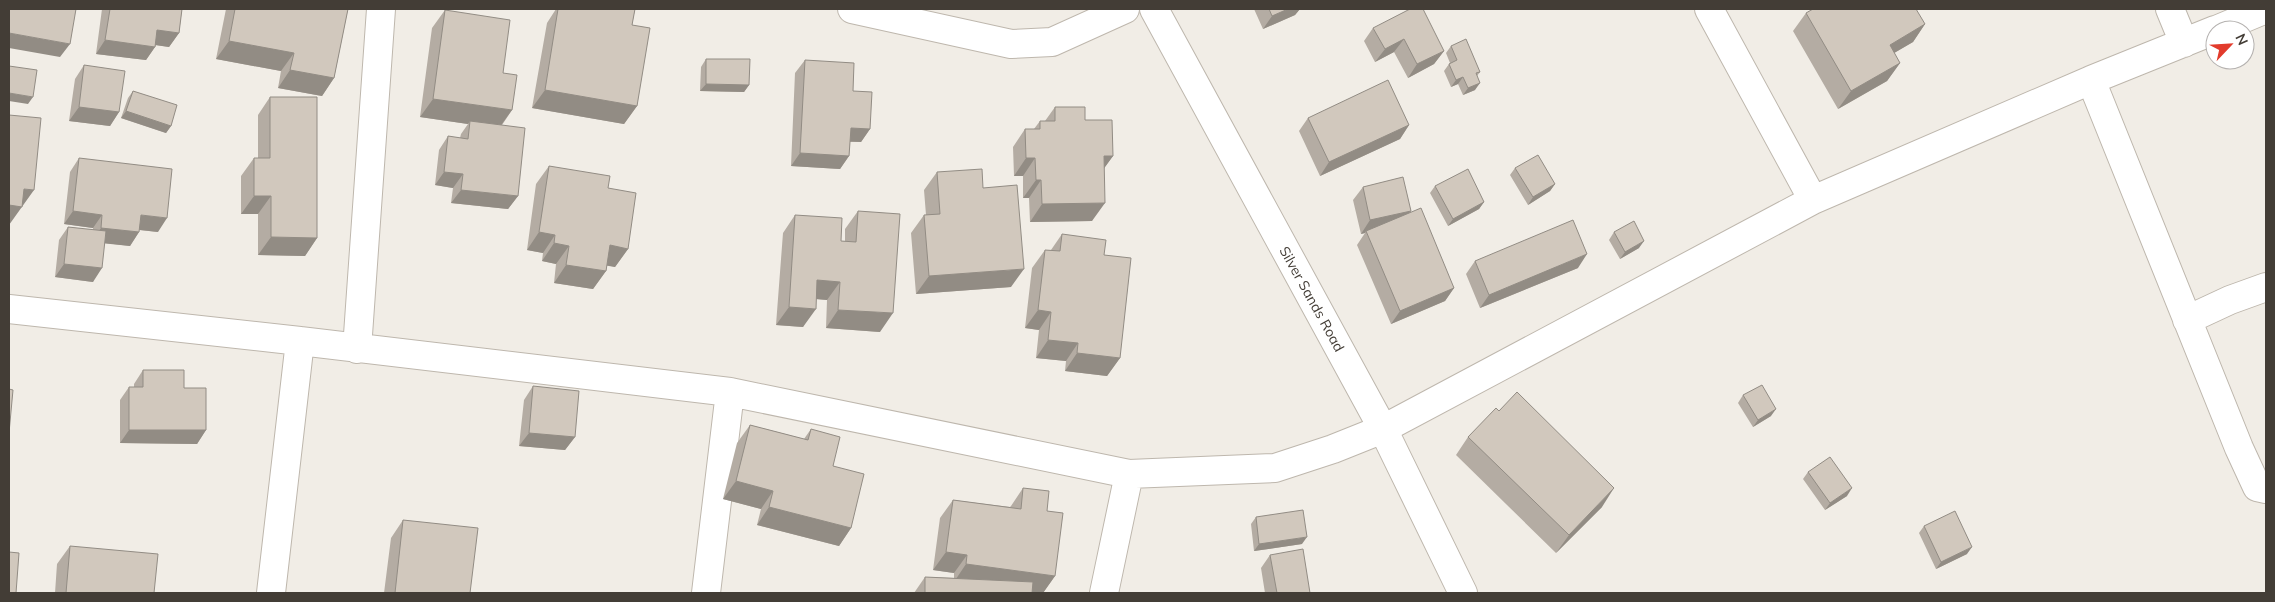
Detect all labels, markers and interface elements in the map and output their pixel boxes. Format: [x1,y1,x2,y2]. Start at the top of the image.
north arrow [2205,20,2255,70]
text: N [2231,31,2252,48]
street label: Silver Sands Road [1276,243,1348,355]

